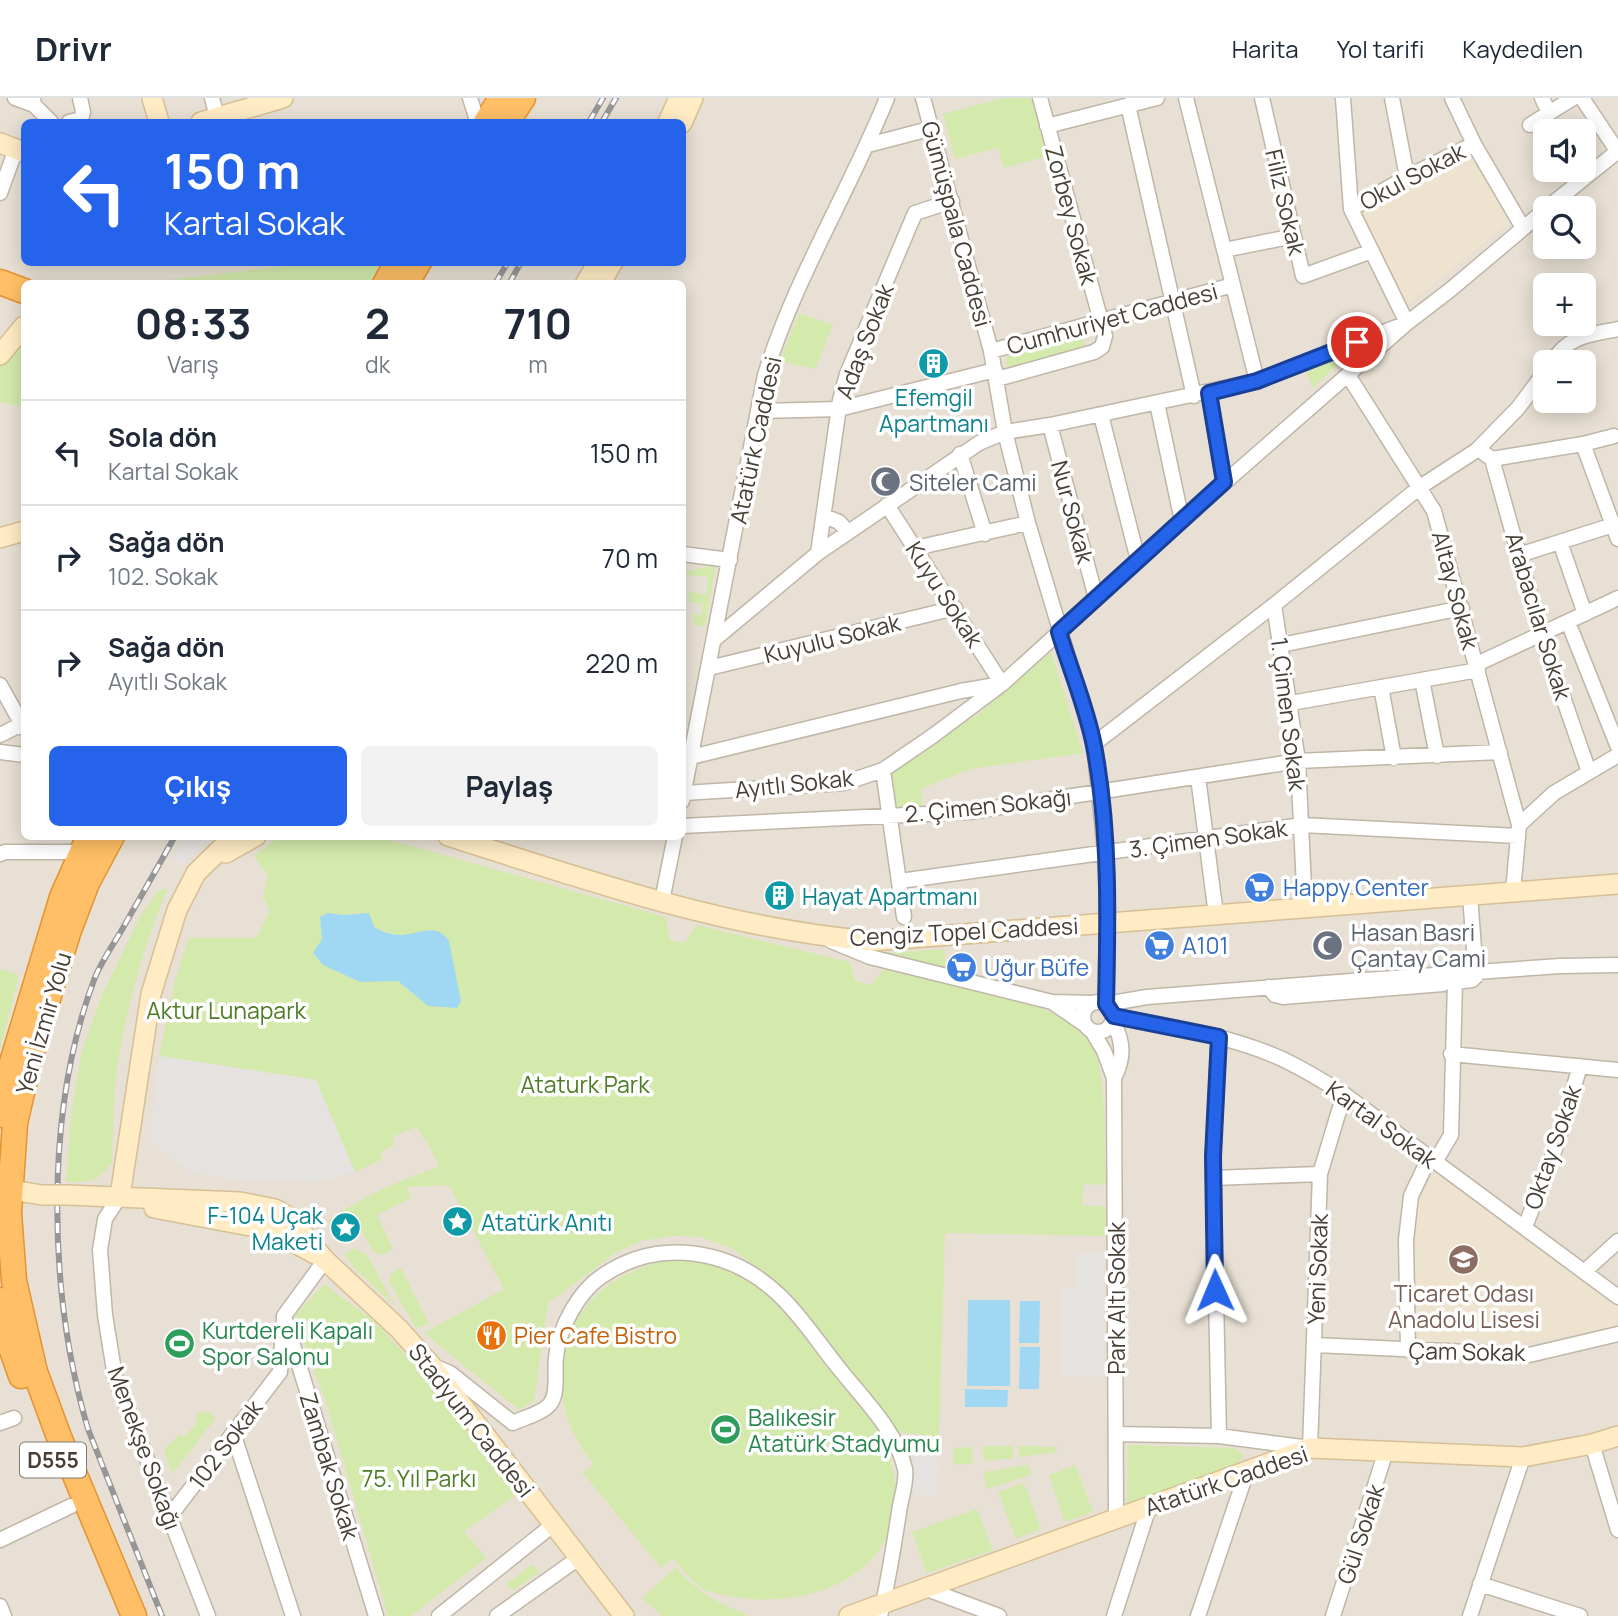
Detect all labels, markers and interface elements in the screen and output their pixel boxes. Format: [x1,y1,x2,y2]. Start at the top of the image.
text: Drivr [35,26,112,71]
text: Harita [1232,32,1299,65]
text: Yol tarifi [1337,32,1424,65]
text: Kaydedilen [1462,32,1583,65]
street label: Gümüşpala Caddesi [914,118,1000,330]
map controls [1533,119,1596,413]
button: sound [1533,119,1596,182]
street label: Okul Sokak [1354,135,1471,217]
text: 150 m [164,137,300,204]
street label: Zorbey Sokak [1038,142,1106,289]
street label: Filiz Sokak [1258,146,1314,259]
icon: left [49,147,140,238]
button: search [1533,196,1596,259]
text: Kartal Sokak [164,201,345,245]
button: + [1533,273,1596,336]
street label: Cumhuriyet Caddesi [1003,274,1221,362]
street label: Adaş Sokak [827,278,901,403]
text: 08:33 [135,294,251,352]
text: 2 [365,294,390,352]
text: 710 [504,294,572,352]
pin [1327,312,1387,372]
icon: arrive [1338,323,1376,361]
building icon: Efemgil Apartmanı [917,346,951,380]
text: Varış [167,348,219,380]
text: dk [365,348,390,380]
text: m [528,348,548,380]
button: − [1533,350,1596,413]
street label: Atatürk Caddesi [722,353,788,527]
place label: Efemgil Apartmanı [879,381,989,439]
text: Sola dön [108,419,217,455]
icon: left [49,434,87,472]
text: 150 m [590,435,658,471]
text: Kartal Sokak [108,455,238,487]
street label: Nur Sokak [1044,457,1102,568]
mosque icon: Siteler Cami [869,465,903,499]
place label: Siteler Cami [909,466,1037,498]
text: Sağa dön [108,524,225,560]
street label: Altay Sokak [1425,527,1487,653]
street label: Arabacılar Sokak [1498,528,1580,704]
street label: Kuyu Sokak [899,535,991,654]
icon: right [49,539,87,577]
text: 70 m [602,540,658,576]
text: 102. Sokak [108,560,218,592]
street label: Kuyulu Sokak [761,605,904,670]
text: Sağa dön [108,629,225,665]
street label: 1. Çimen Sokak [1264,635,1314,793]
icon: right [49,644,87,682]
text: 220 m [585,645,658,681]
text: Ayıtlı Sokak [108,665,227,697]
button: Çıkış [49,746,347,826]
button: Paylaş [361,746,658,826]
street label: Ayıtlı Sokak [733,761,855,805]
street label: 2. Çimen Sokağı [903,780,1073,830]
street label: 3. Çimen Sokak [1127,811,1290,865]
supermarket icon: Happy Center [1243,870,1277,904]
place label: Happy Center [1283,871,1429,903]
building icon: Hayat Apartmanı [762,879,796,913]
place label: Hayat Apartmanı [802,880,978,912]
street label: Cengiz Topel Caddesi [849,909,1079,953]
place label: Hasan Basri Çantay Cami [1351,916,1486,974]
supermarket icon: A101 [1142,928,1176,962]
mosque icon: Hasan Basri Çantay Cami [1311,928,1345,962]
place label: A101 [1182,929,1229,961]
street label: Yeni İzmir Yolu [7,948,79,1098]
supermarket icon: Uğur Büfe [944,950,978,984]
place label: Uğur Büfe [984,951,1089,983]
park label: Aktur Lunapark [146,994,306,1026]
park label: Ataturk Park [520,1068,650,1100]
street label: Kartal Sokak [1320,1073,1444,1176]
street label: Oktay Sokak [1516,1080,1588,1213]
place label: F-104 Uçak Maketi [208,1199,324,1257]
place icon: Atatürk Anıtı [441,1205,475,1239]
place label: Atatürk Anıtı [481,1206,612,1238]
place icon: F-104 Uçak Maketi [329,1211,363,1245]
street label: Yeni Sokak [1299,1212,1335,1325]
street label: Park Altı Sokak [1100,1221,1132,1374]
school or university icon: Ticaret Odası Anadolu Lisesi [1447,1242,1481,1276]
position arrow [1178,1253,1252,1327]
place label: Ticaret Odası Anadolu Lisesi [1388,1277,1540,1335]
place label: Kurtdereli Kapalı Spor Salonu [202,1314,373,1372]
restaurant icon: Pier Cafe Bistro [474,1318,508,1352]
place label: Pier Cafe Bistro [514,1319,677,1351]
sports icon: Kurtdereli Kapalı Spor Salonu [162,1326,196,1360]
street label: Çam Sokak [1408,1334,1526,1368]
street label: Stadyum Caddesi [402,1336,542,1504]
street label: Menekşe Sokağı [101,1362,189,1534]
street label: Zambak Sokak [292,1389,368,1544]
street label: 102 Sokak [181,1392,269,1495]
place label: Balıkesir Atatürk Stadyumu [748,1401,940,1459]
sports icon: Balıkesir Atatürk Stadyumu [708,1413,742,1447]
street label: Atatürk Caddesi [1140,1437,1312,1523]
road number: D555 [20,1442,86,1478]
park label: 75. Yıl Parkı [362,1462,476,1494]
street label: Gül Sokak [1329,1479,1391,1588]

